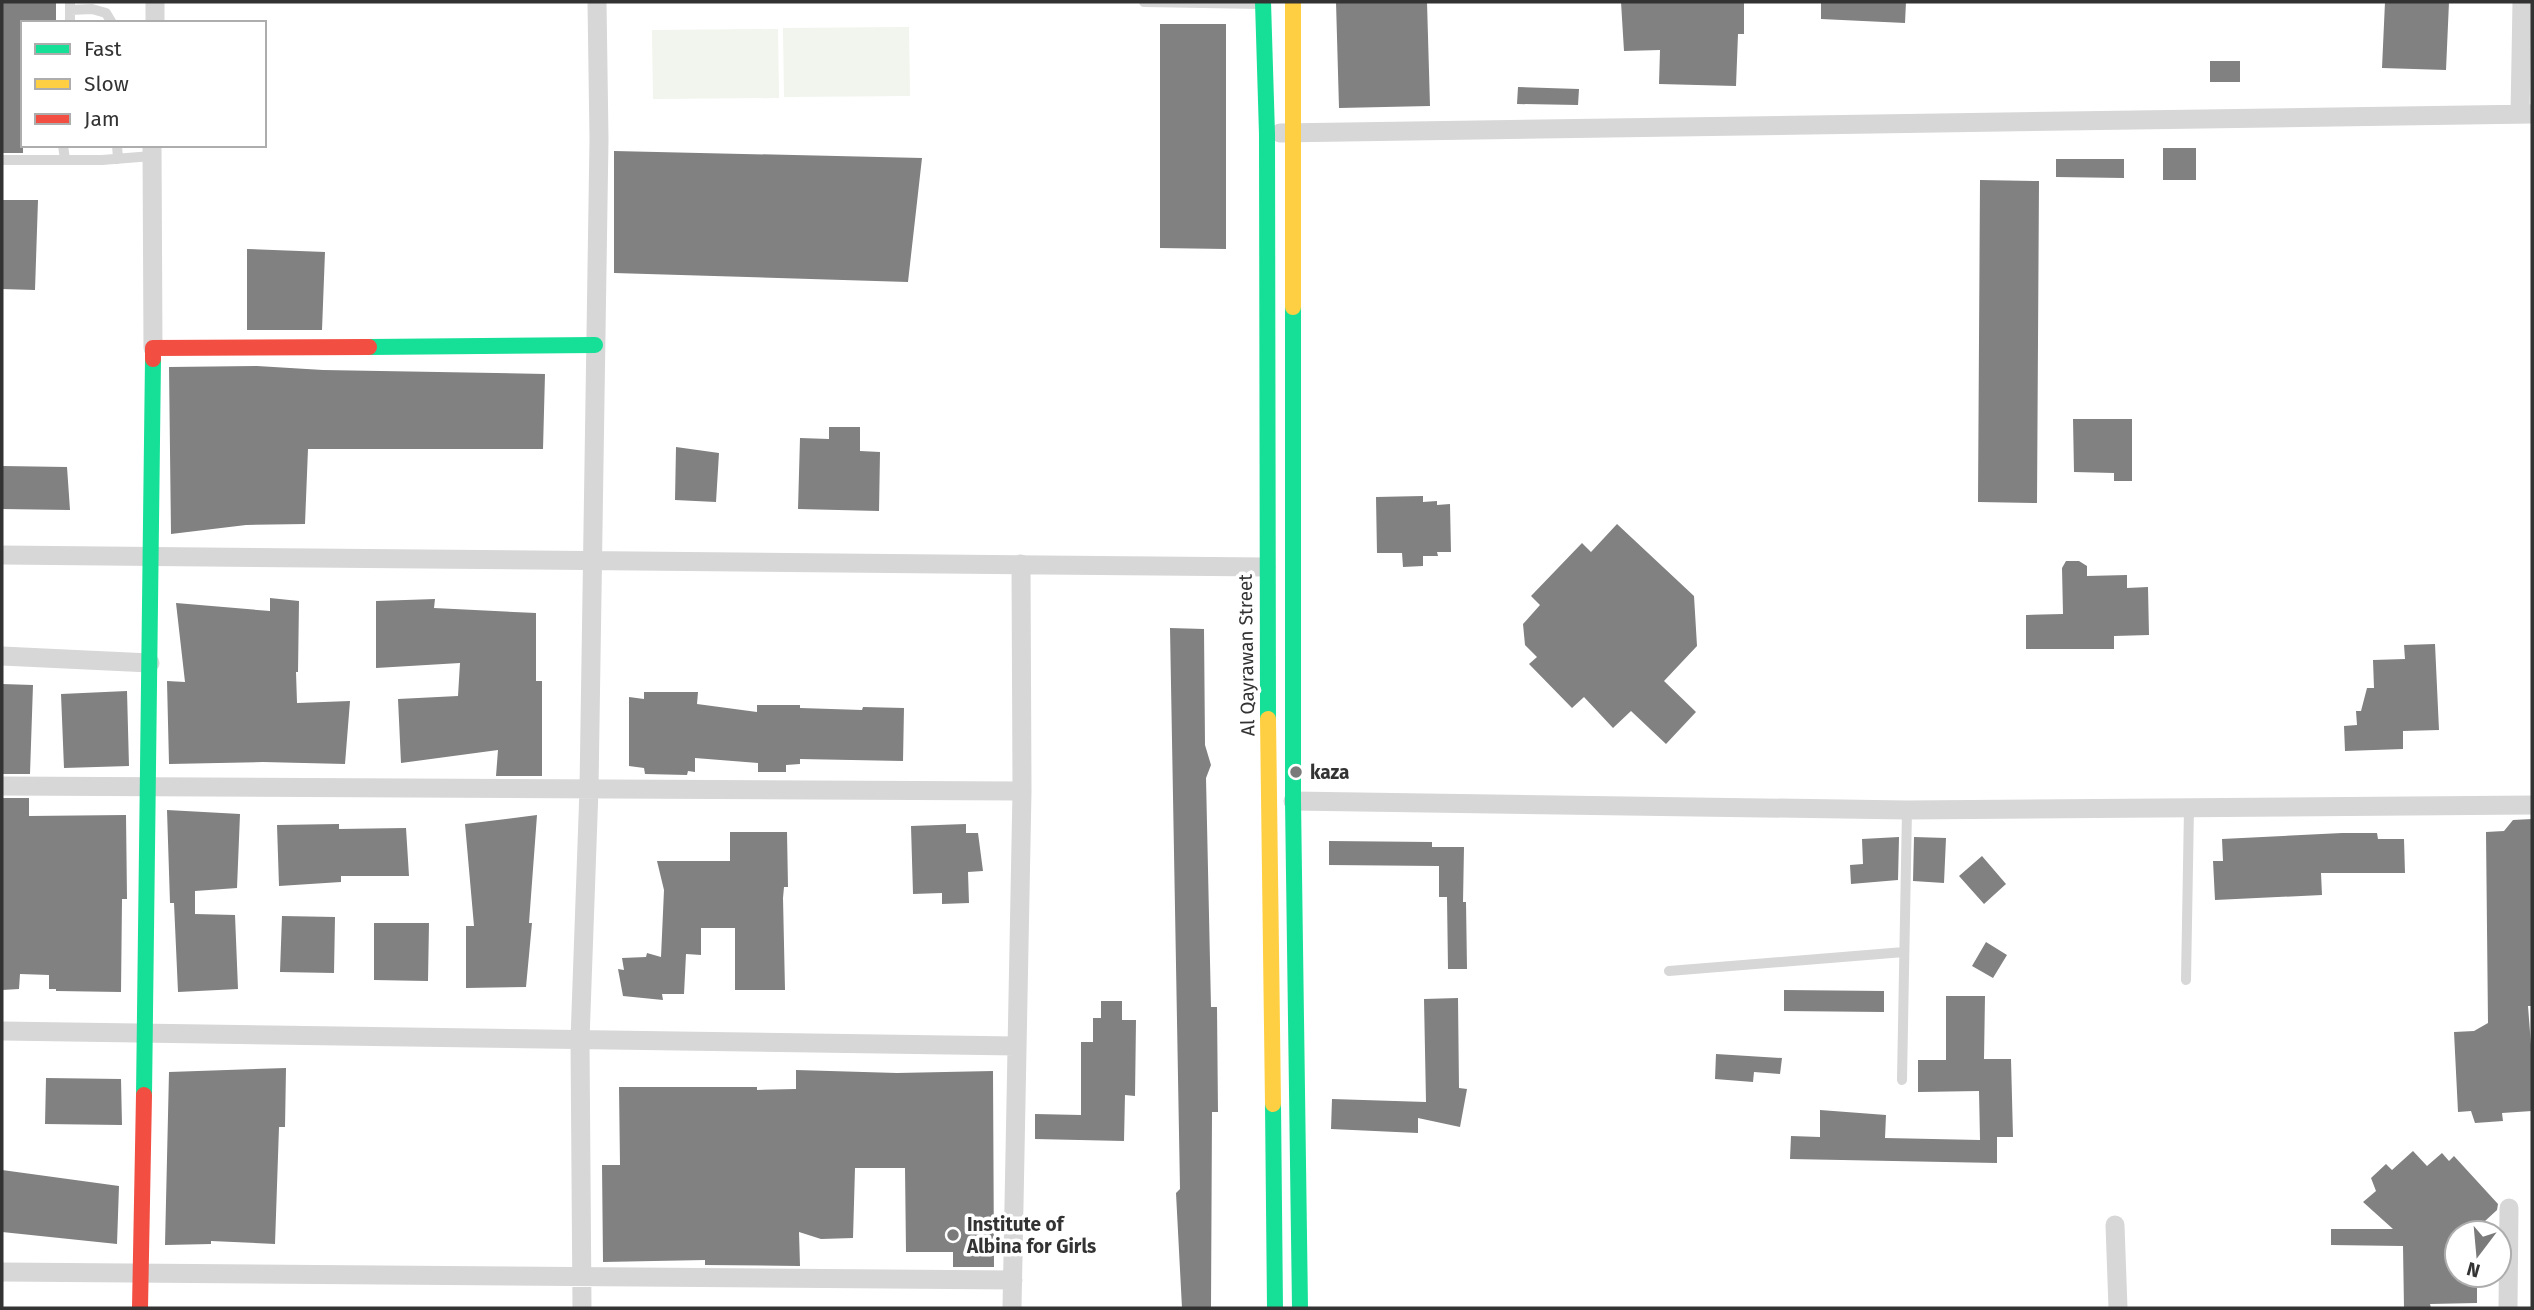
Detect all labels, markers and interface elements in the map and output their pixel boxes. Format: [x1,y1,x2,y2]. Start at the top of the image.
legend [21,21,266,147]
text: Fast [84,36,122,62]
text: Slow [84,71,129,97]
text: Jam [84,106,120,132]
street label: Al Qayrawan Street [1234,574,1259,736]
place label: kaza [1310,761,1349,784]
marker: kaza [1288,764,1304,780]
place label: Institute of Albina for Girls [966,1213,1096,1258]
north arrow [2443,1219,2513,1289]
marker: Institute of Albina for Girls [945,1227,961,1243]
text: N [2464,1257,2483,1283]

